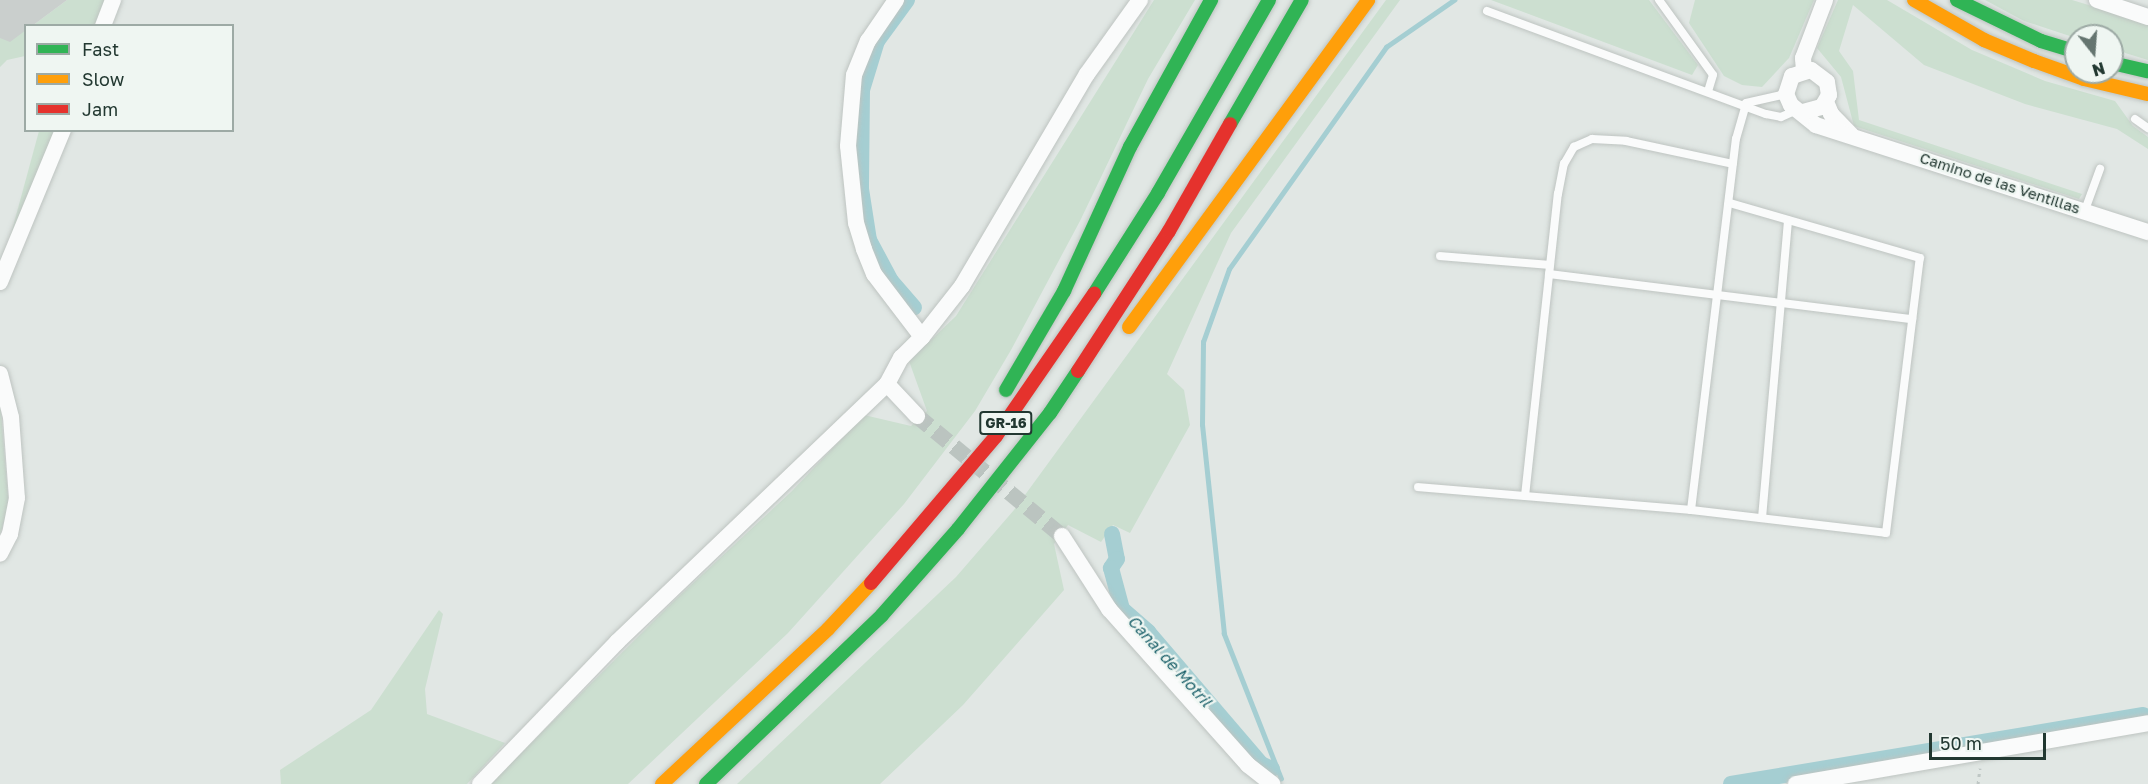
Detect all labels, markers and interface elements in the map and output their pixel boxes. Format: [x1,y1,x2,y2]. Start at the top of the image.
legend [24,24,234,132]
north arrow [2064,24,2124,84]
text: Fast [82,38,119,60]
text: N [2090,58,2107,81]
text: Slow [82,68,124,90]
text: Jam [82,98,118,120]
street label: Camino de las Ventillas [1918,149,2082,217]
road number: GR-16 [979,412,1033,434]
water label: Canal de Motril [1124,611,1216,711]
scale bar [1932,721,2049,759]
text: 50 m [1940,732,1982,754]

